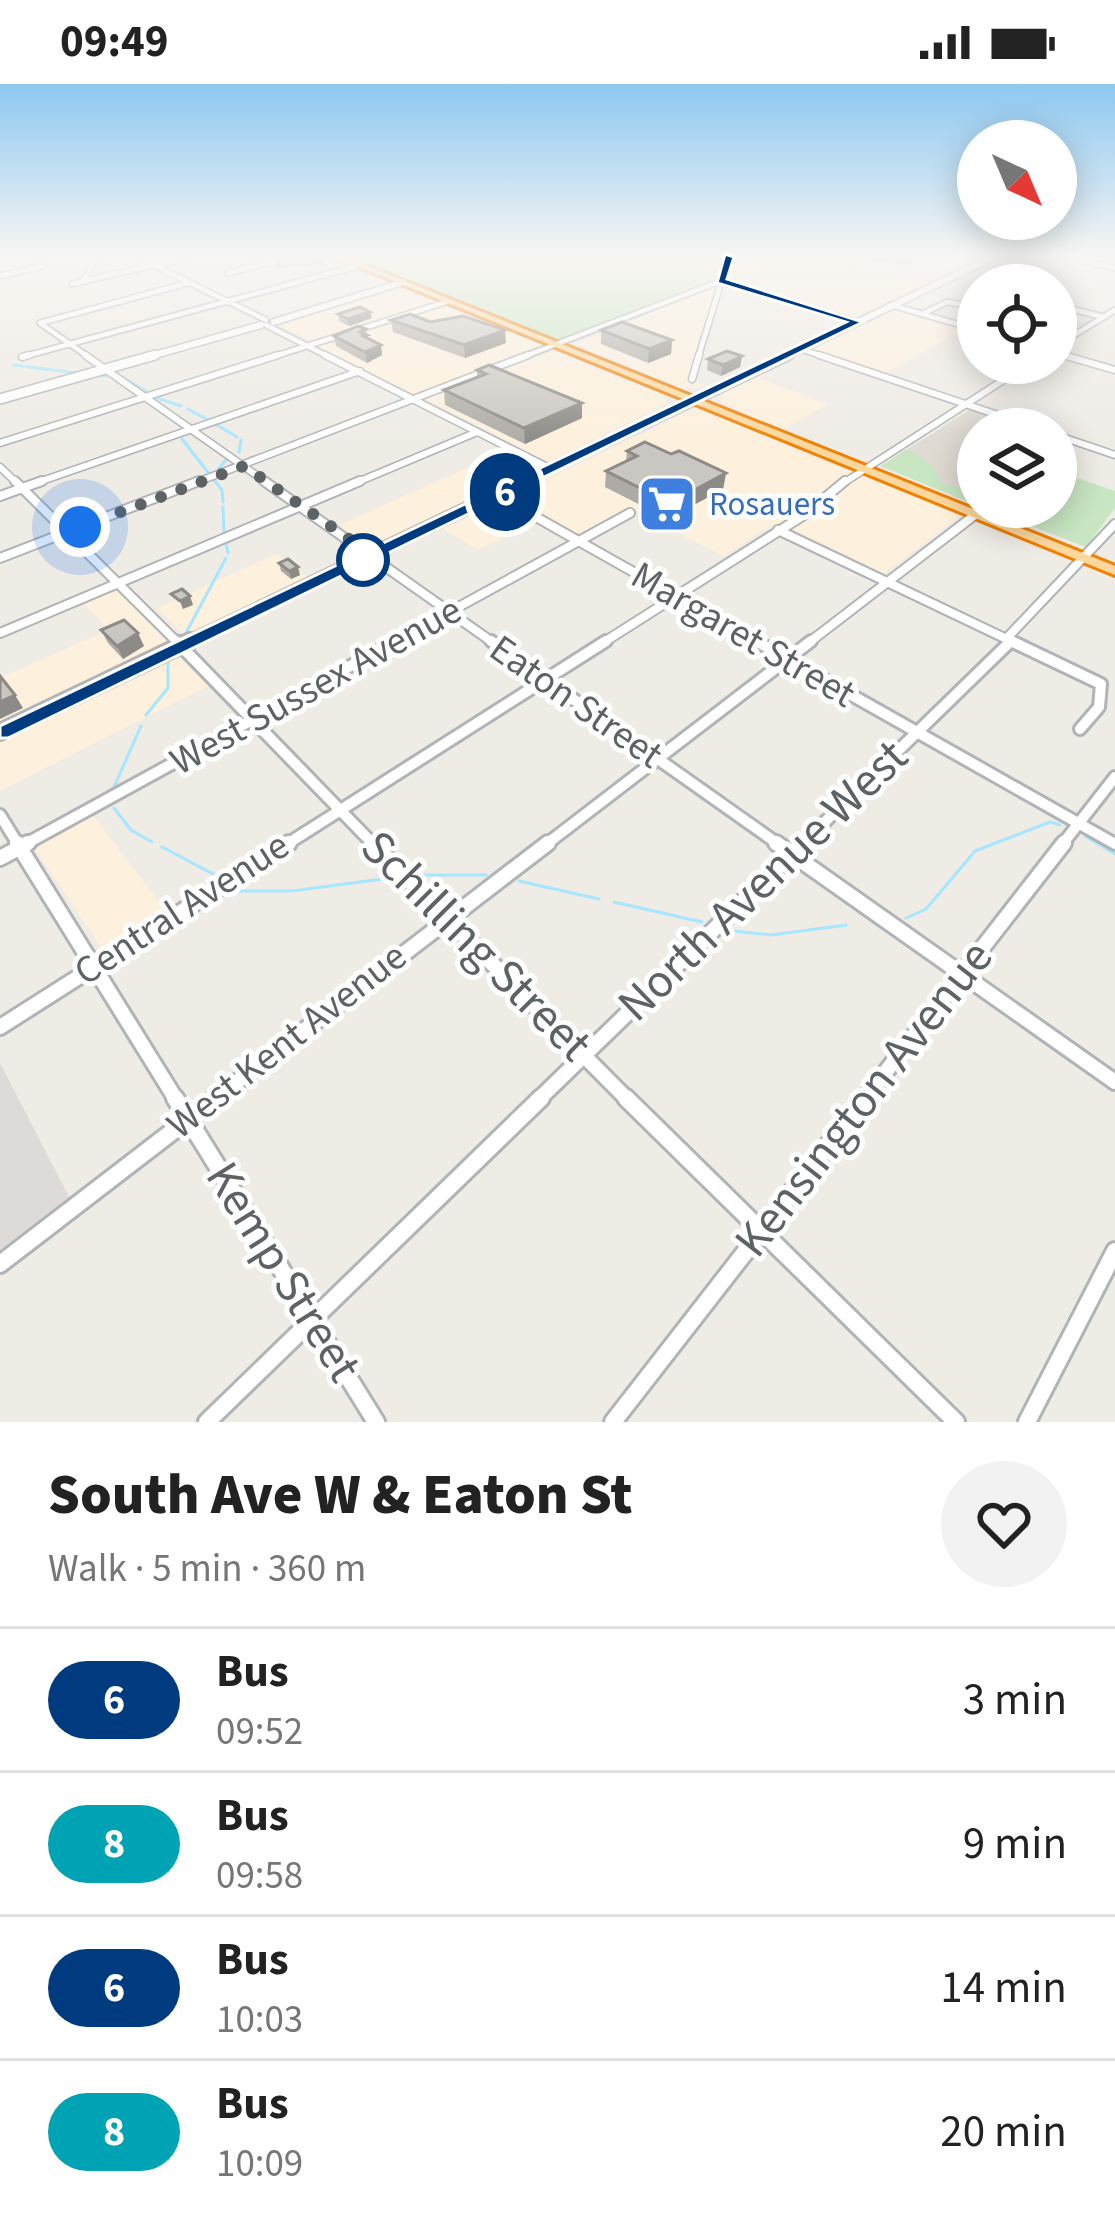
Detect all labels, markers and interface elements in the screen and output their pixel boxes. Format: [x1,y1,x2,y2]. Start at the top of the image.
text: 09:49 [60,10,169,74]
north arrow [957,120,1077,240]
map controls [957,120,1077,528]
button: locate [957,264,1077,384]
button: layers [957,408,1077,528]
line badge: 6 [466,453,544,531]
text: 6 [494,462,516,522]
supermarket icon: Rosauers [636,473,698,535]
place label: Rosauers [709,481,835,528]
your location [50,497,110,557]
unlabelled marker [338,535,388,585]
street label: Margaret Street [620,548,866,722]
street label: West Sussex Avenue [160,583,472,789]
street label: Eaton Street [478,622,674,782]
street label: North Avenue West [603,725,923,1037]
street label: Schilling Street [345,815,607,1077]
street label: Central Avenue [63,818,301,1000]
street label: Kensington Avenue [719,926,1009,1272]
street label: West Kent Avenue [155,929,419,1153]
street label: Kemp Street [189,1149,377,1395]
text: South Ave W & Eaton St [48,1455,633,1536]
button: heart [941,1461,1067,1587]
text: Walk · 5 min · 360 m [48,1541,366,1597]
text: Bus [216,1640,289,1704]
text: 3 min [963,1668,1067,1732]
text: 6 [103,1670,125,1730]
text: 09:52 [216,1704,303,1760]
text: Bus [216,1784,289,1848]
text: 9 min [963,1812,1067,1876]
text: 8 [103,1814,125,1874]
text: 09:58 [216,1848,303,1904]
text: Bus [216,1928,289,1992]
text: 14 min [940,1956,1067,2020]
text: 6 [103,1958,125,2018]
text: 10:03 [216,1992,303,2048]
text: Bus [216,2072,289,2136]
text: 20 min [940,2100,1067,2164]
text: 8 [103,2102,125,2162]
text: 10:09 [216,2136,303,2192]

